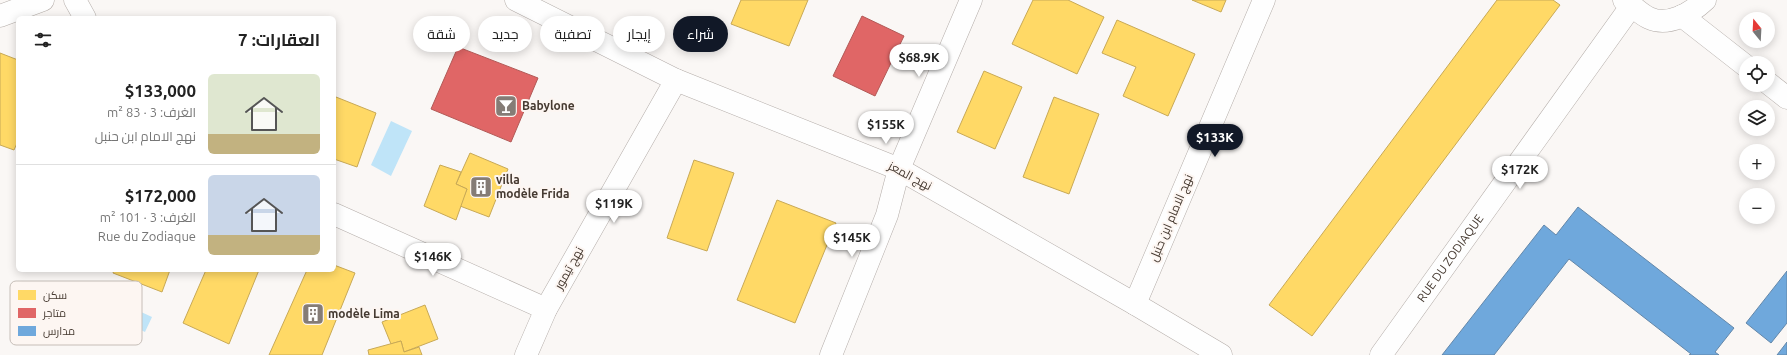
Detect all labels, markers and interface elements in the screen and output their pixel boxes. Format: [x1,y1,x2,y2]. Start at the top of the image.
north arrow [1739,12,1775,48]
map controls [1739,12,1775,224]
chip: شقة [413,16,470,52]
chip: جديد [478,16,532,52]
chip: تصفية [540,16,605,52]
chip: إيجار [613,16,665,52]
chip: شراء [673,16,728,52]
icon: filters [32,29,54,51]
text: العقارات: 7 [238,30,320,49]
pin: $68.9K [886,44,952,78]
text: $68.9K [898,50,940,64]
button: locate [1739,56,1775,92]
text: $133,000 [125,81,196,100]
icon: home [240,90,288,138]
bar icon: Babylone [493,93,519,119]
place label: Babylone [522,99,575,112]
button: layers [1739,100,1775,136]
text: الغرف: 3 · 83 m² [107,105,196,119]
pin: $155K [858,111,914,145]
text: $155K [867,117,905,131]
pin: $133K [1187,124,1243,158]
text: نهج الامام ابن حنبل [95,129,196,143]
text: $133K [1196,130,1234,144]
button: + [1739,144,1775,180]
pin: $172K [1492,156,1548,190]
street label: نهج المعز [884,158,934,194]
text: $172K [1501,162,1539,176]
street label: نهج الامام ابن حنبل [1146,172,1197,264]
place label: villa modèle Frida [496,173,570,200]
building icon: villa modèle Frida [468,174,494,200]
text: $172,000 [125,186,196,205]
button: − [1739,188,1775,224]
pin: $119K [586,190,642,224]
icon: home [240,191,288,239]
text: $119K [595,196,633,210]
text: الغرف: 3 · 101 m² [100,210,196,224]
street label: RUE DU ZODIAQUE [1414,212,1486,304]
pin: $145K [824,224,880,258]
text: Rue du Zodiaque [98,229,196,243]
text: $145K [833,230,871,244]
pin: $146K [405,243,461,277]
street label: نهج تيمور [551,244,587,293]
text: $146K [414,249,452,263]
legend [10,281,142,345]
text: سكن [43,289,67,302]
building icon: modèle Lima [300,301,326,327]
text: متاجر [42,307,66,320]
place label: modèle Lima [328,307,400,320]
text: مدارس [43,325,75,338]

